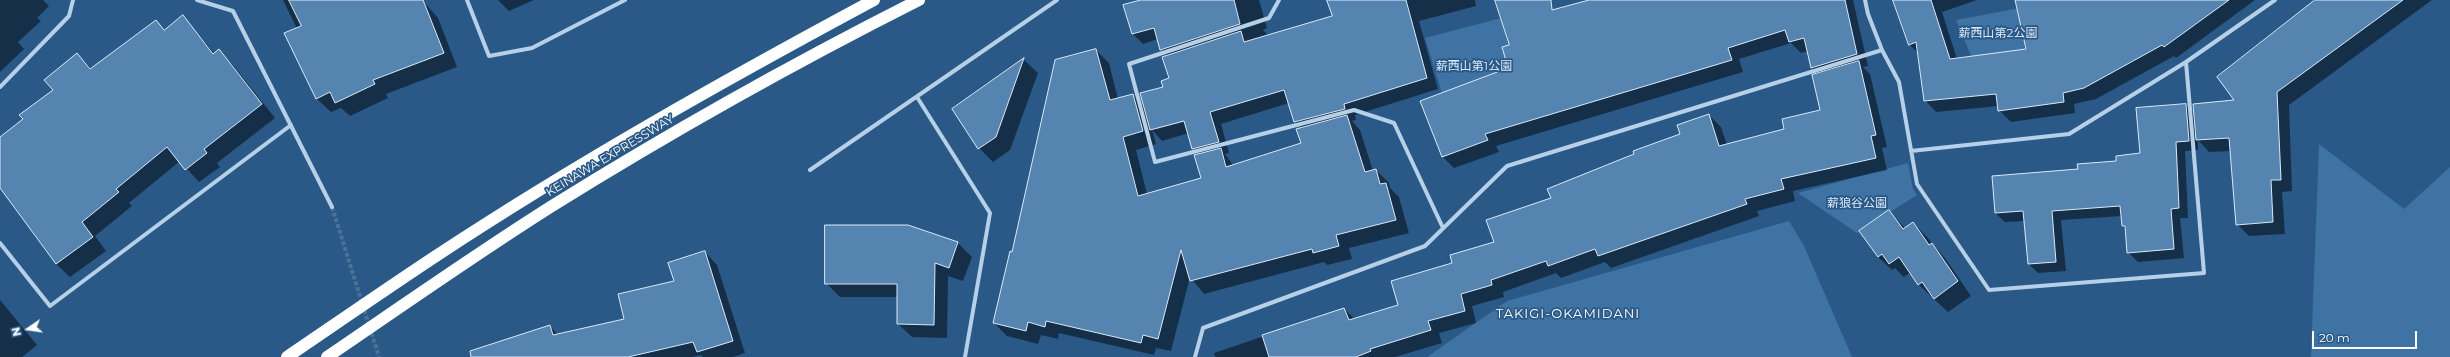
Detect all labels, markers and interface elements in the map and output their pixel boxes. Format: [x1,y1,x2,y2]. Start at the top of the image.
park label: 薪西山第2公園 [1959,26,2037,40]
park label: 薪西山第1公園 [1436,59,1512,73]
street label: KEINAWA EXPRESSWAY [543,112,677,200]
park label: 薪狼谷公園 [1827,196,1887,210]
district label: TAKIGI-OKAMIDANI [1496,306,1640,322]
north arrow [8,309,48,349]
scale bar [2314,323,2419,349]
text: N [8,326,24,338]
text: 20 m [2319,330,2350,345]

